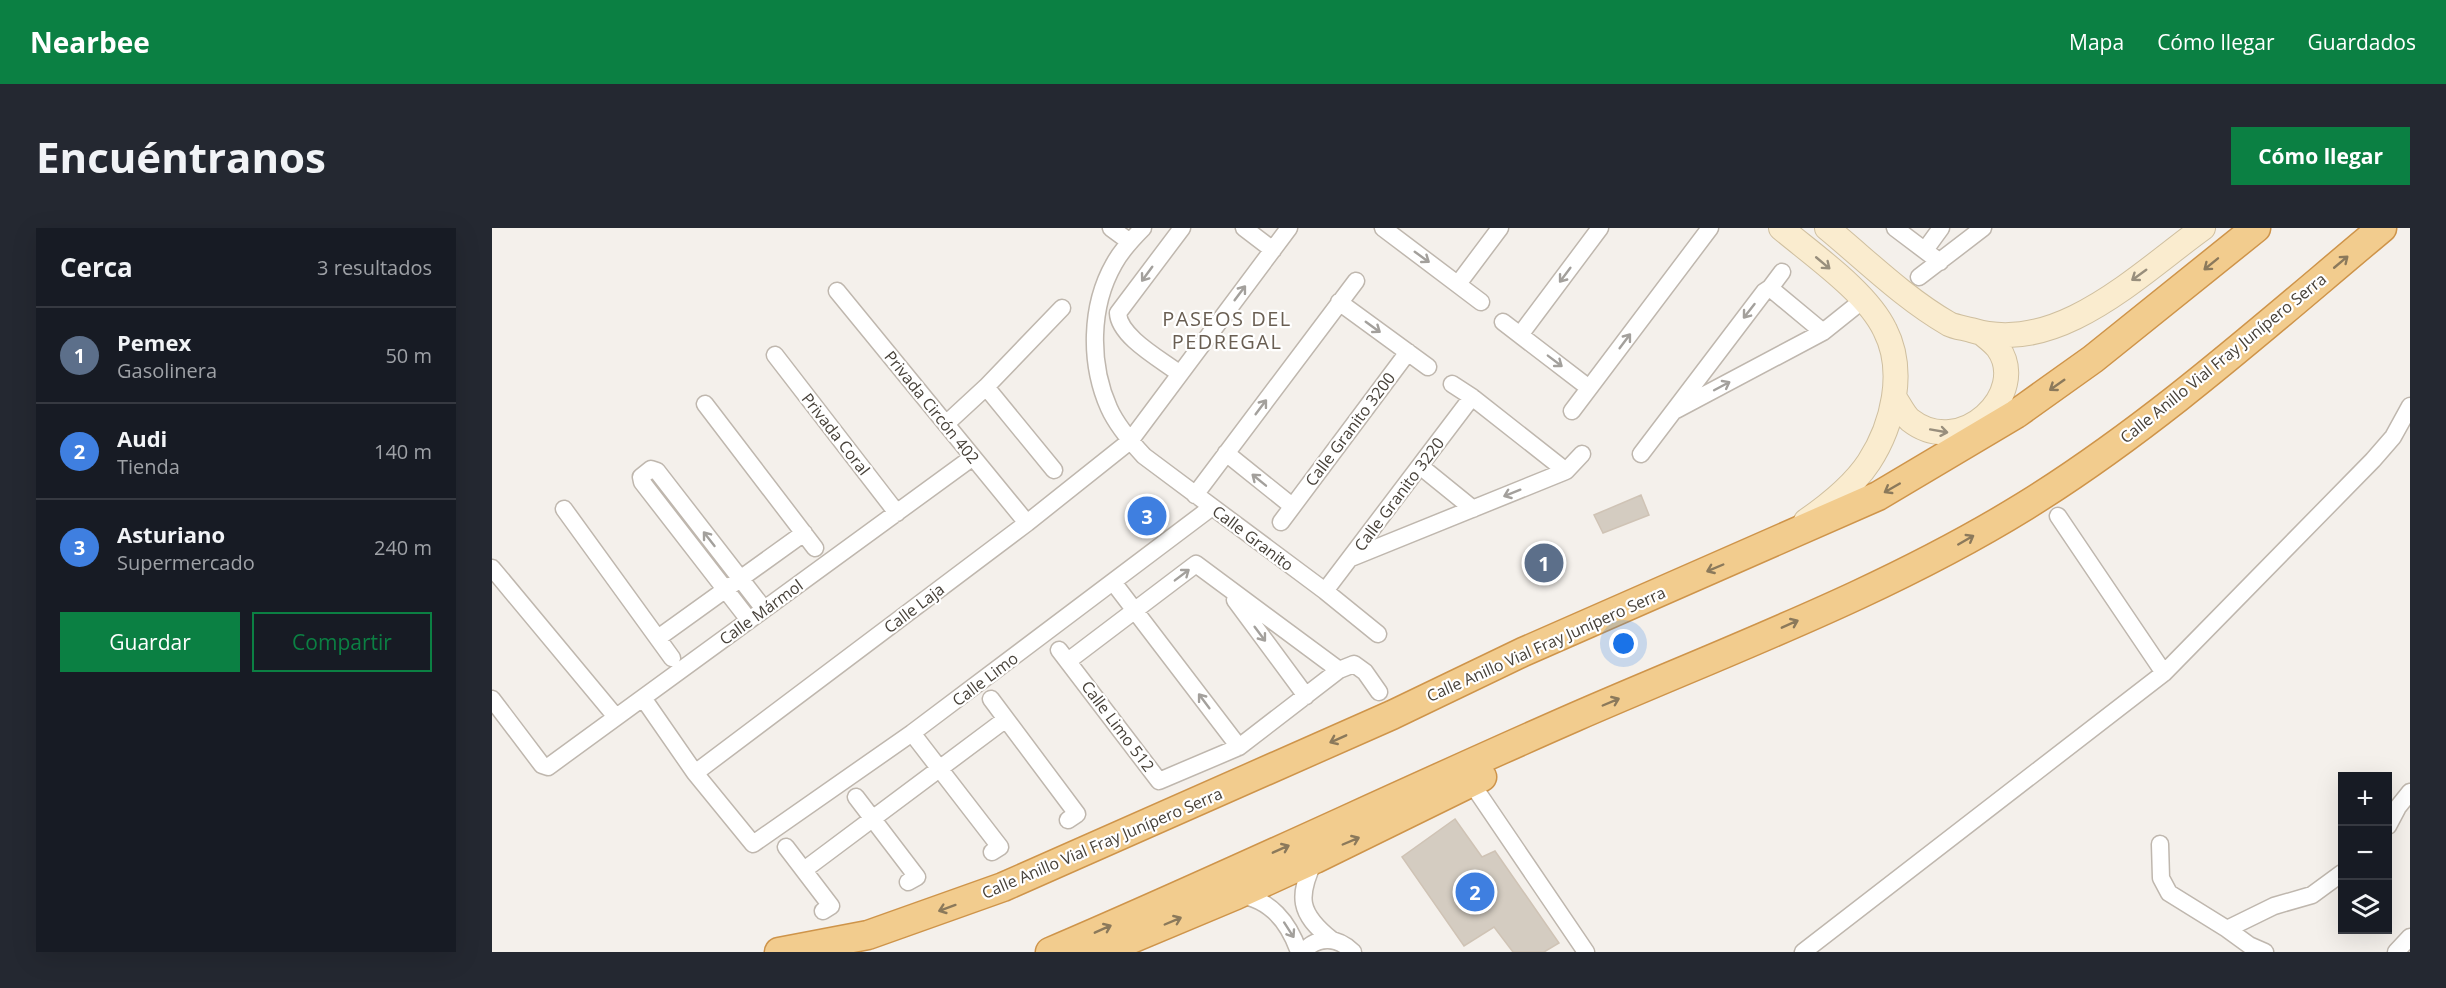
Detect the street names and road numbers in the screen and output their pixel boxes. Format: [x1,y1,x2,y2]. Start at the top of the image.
street label: Calle Anillo Vial Fray Junípero Serra [2115,268,2331,448]
street label: Privada Circón 402 [880,346,984,468]
street label: Calle Granito 3200 [1300,368,1400,490]
street label: Privada Coral [797,388,875,480]
street label: Calle Granito 3220 [1349,433,1449,555]
street label: Calle Granito [1208,500,1298,576]
street label: Calle Mármol [715,574,807,650]
street label: Calle Laja [879,578,949,638]
street label: Calle Anillo Vial Fray Junípero Serra [1423,581,1669,707]
street label: Calle Limo [948,647,1022,711]
street label: Calle Limo 512 [1077,676,1159,776]
street label: Calle Anillo Vial Fray Junípero Serra [978,782,1226,904]

